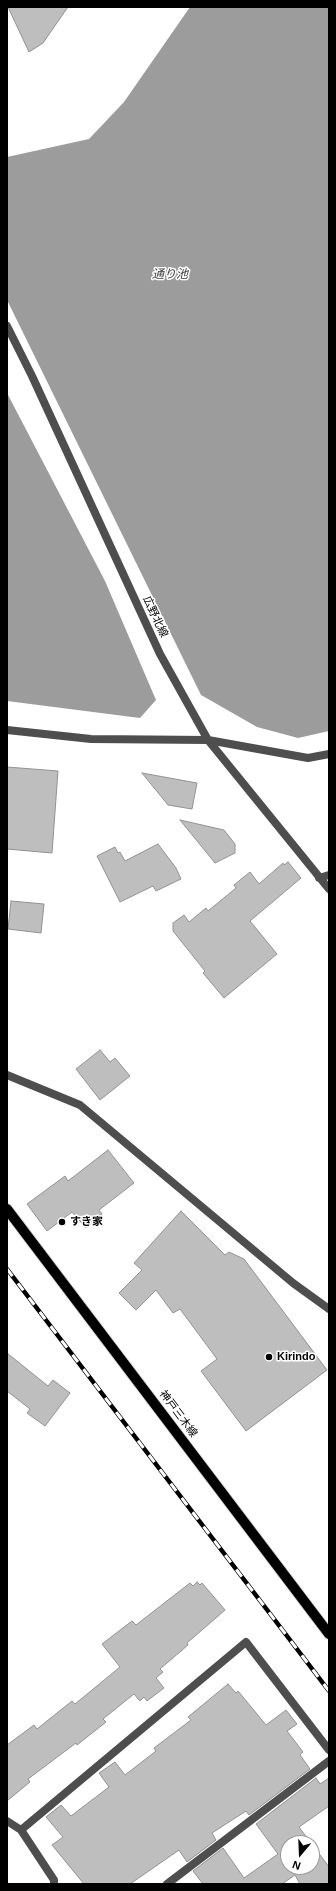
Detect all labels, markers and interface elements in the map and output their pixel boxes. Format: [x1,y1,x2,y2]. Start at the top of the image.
water label: 通り池 [152,268,188,282]
street label: 広野北線 [140,594,170,640]
place label: すき家 [70,1215,103,1229]
marker: すき家 [57,1217,67,1227]
place label: Kirindo [277,1350,315,1364]
marker: Kirindo [264,1352,274,1362]
street label: 神戸三木線 [156,1388,200,1440]
north arrow [280,1835,320,1875]
text: N [291,1858,302,1872]

